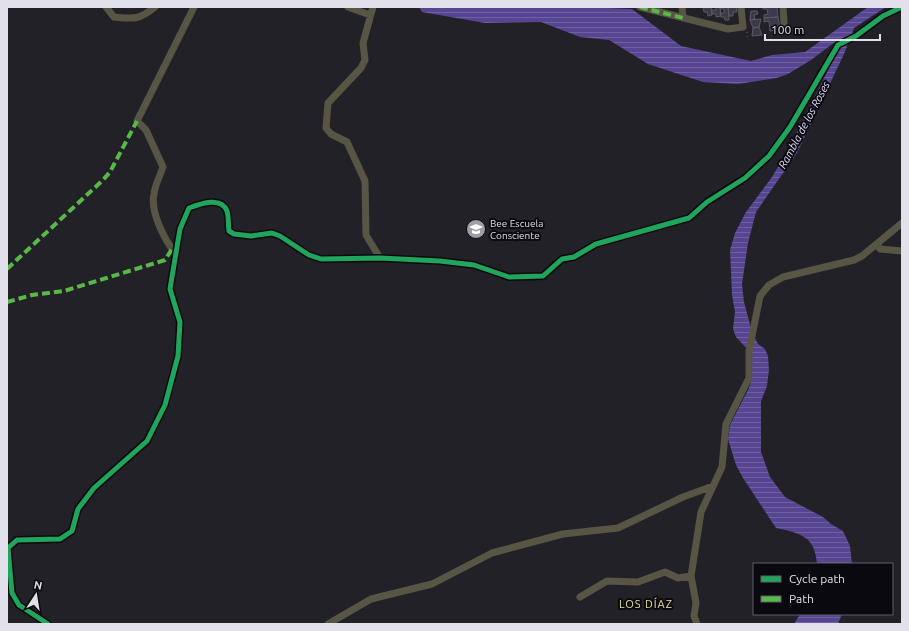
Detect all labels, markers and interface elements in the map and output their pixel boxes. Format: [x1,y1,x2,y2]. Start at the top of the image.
scale bar [765,16,880,42]
text: 100 m [771,23,804,36]
water label: Rambla de los Roses [776,79,832,171]
school or university icon: Bee Escuela Consciente [465,218,487,240]
place label: Bee Escuela Consciente [490,218,543,241]
legend [753,563,893,615]
text: Cycle path [789,572,845,585]
north arrow [16,575,56,615]
text: N [33,578,43,592]
text: Path [789,592,814,605]
district label: LOS DÍAZ [619,597,673,610]

